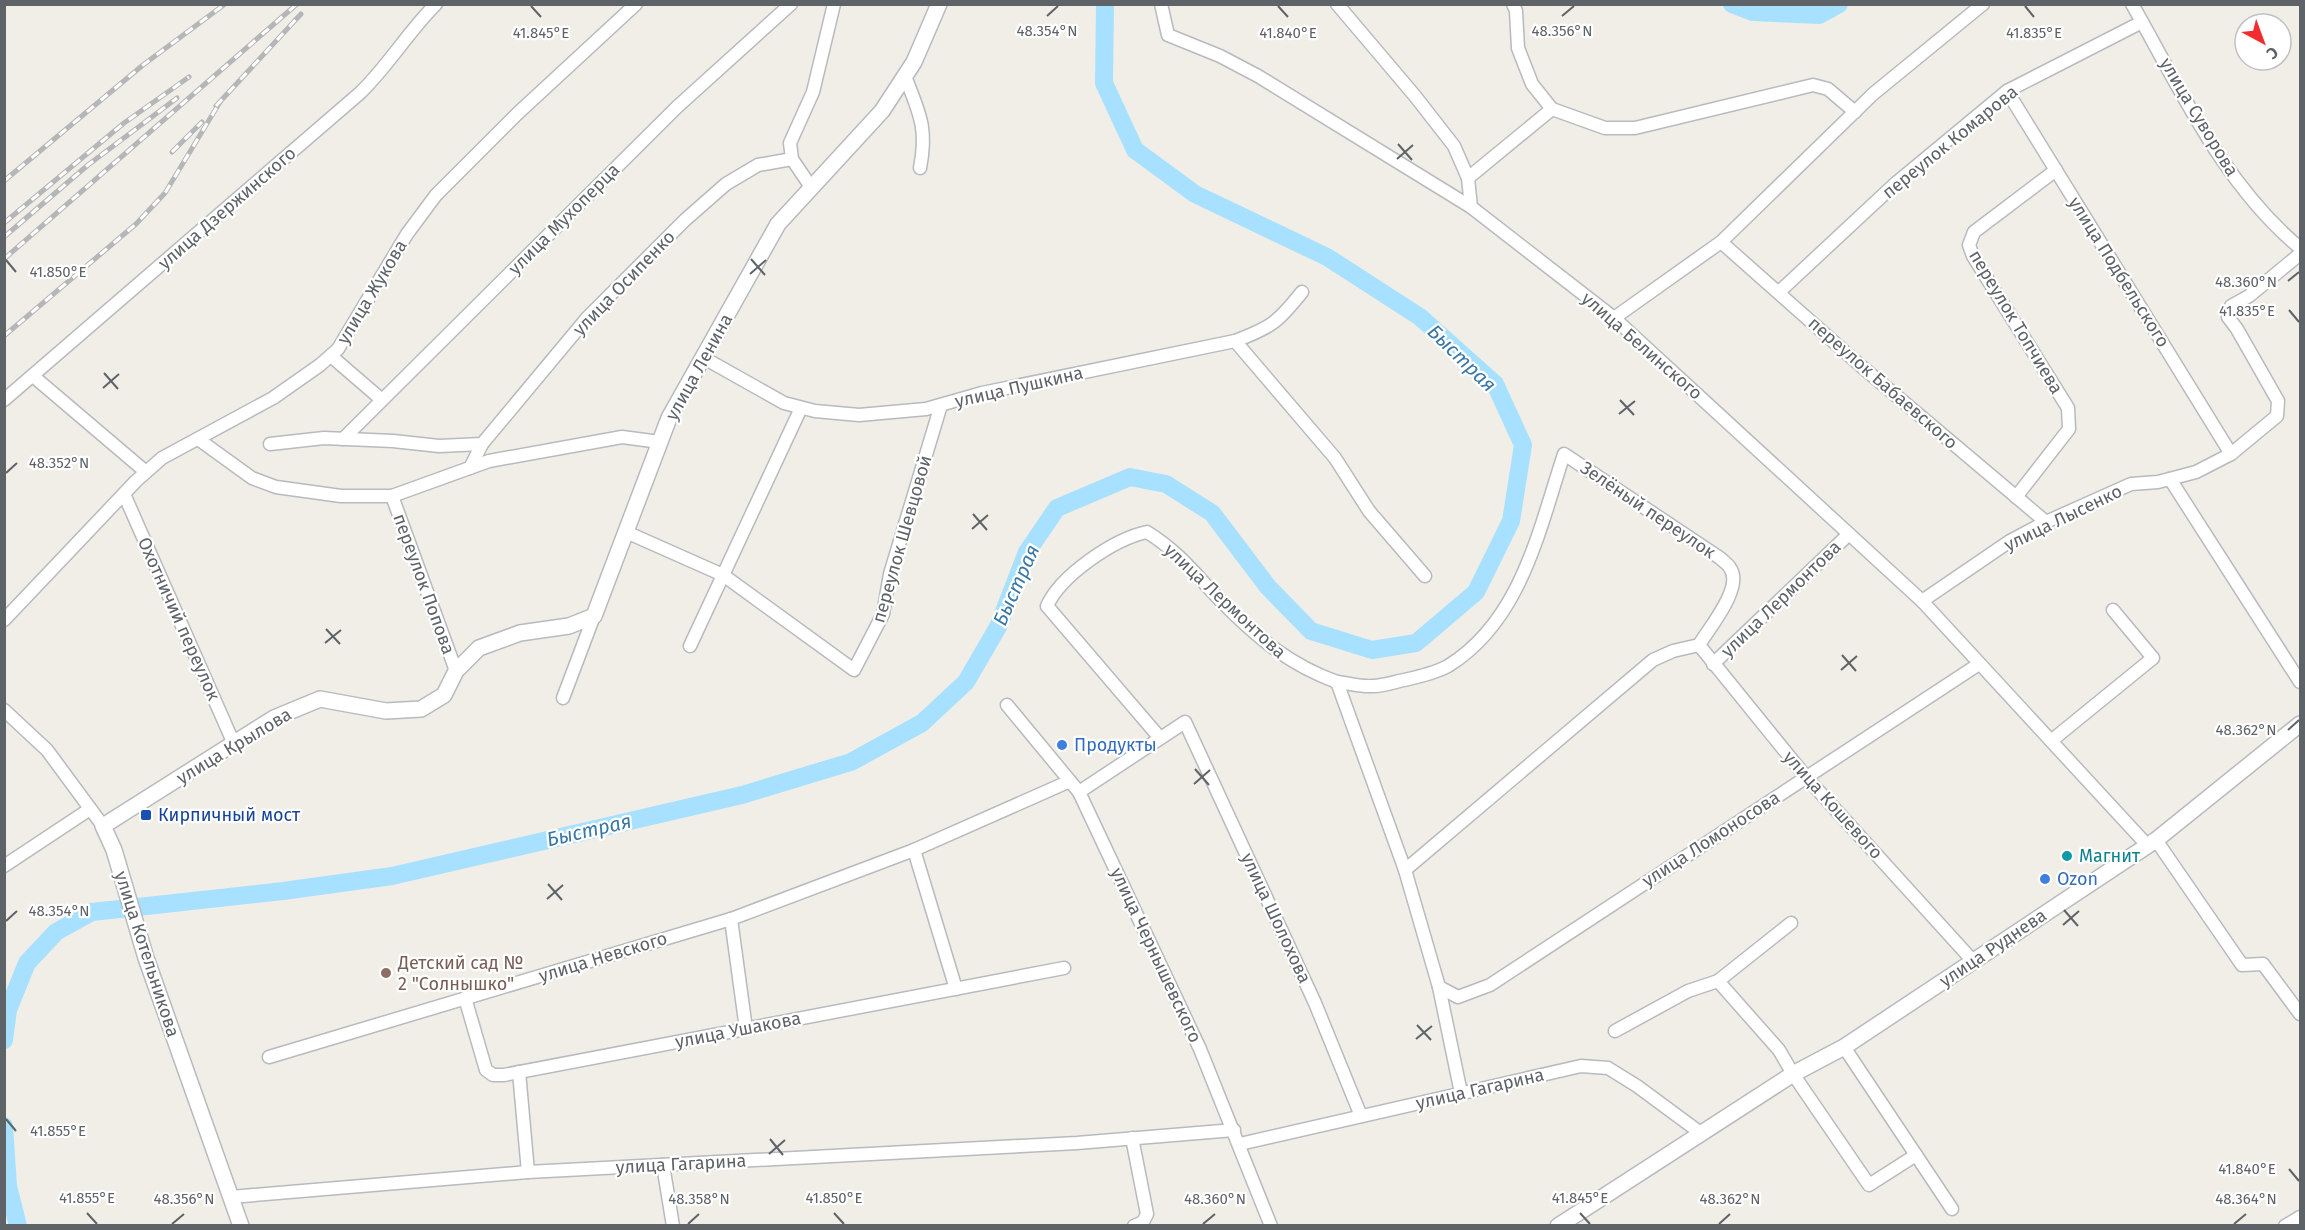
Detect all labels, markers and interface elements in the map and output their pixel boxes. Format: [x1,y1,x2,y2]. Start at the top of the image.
north arrow [2233,12,2293,72]
text: 48.354°N [1016,22,1078,40]
text: 48.356°N [1532,22,1592,40]
text: 41.845°E [513,24,569,42]
text: 41.840°E [1259,24,1317,42]
text: 41.835°E [2006,24,2062,42]
text: С [2262,43,2282,64]
street label: улица Суворова [2155,54,2243,180]
street label: переулок Комарова [1878,81,2022,203]
street label: улица Дзержинского [153,142,301,274]
street label: улица Мухоперца [504,159,624,279]
street label: улица Подбельского [2064,193,2174,351]
street label: улица Осипенко [568,226,680,340]
street label: улица Жукова [332,236,412,348]
street label: переулок Топчиева [1964,246,2068,398]
text: 41.850°E [29,263,87,281]
text: 48.360°N [2215,273,2277,291]
street label: улица Белинского [1577,288,1707,404]
text: 41.835°E [2219,302,2275,320]
street label: улица Ленина [661,310,737,424]
street label: переулок Бабаевского [1804,312,1962,454]
water label: Быстрая [1423,319,1501,397]
street label: улица Пушкина [953,362,1085,412]
street label: переулок Шевцовой [868,453,936,625]
text: 48.352°N [29,454,89,472]
street label: Зелёный переулок [1576,457,1720,564]
street label: улица Лысенко [2000,480,2126,556]
street label: переулок Попова [388,511,460,657]
street label: Охотничий переулок [133,534,225,705]
street label: улица Лермонтова [1716,536,1846,662]
street label: улица Лермонтова [1160,539,1290,663]
water label: Быстрая [988,541,1044,629]
street label: улица Крылова [173,703,295,789]
text: 48.362°N [2216,721,2276,739]
place label: Продукты [1074,734,1157,756]
marker: Продукты [1055,738,1069,752]
street label: улица Кошевого [1779,746,1887,864]
street label: улица Ломоносова [1638,786,1784,892]
place label: Кирпичный мост [158,804,301,826]
marker: Кирпичный мост [139,808,153,822]
water label: Быстрая [544,809,634,851]
place label: Магнит [2079,845,2141,867]
street label: улица Шолохова [1236,849,1316,987]
marker: Магнит [2060,849,2074,863]
street label: улица Чернышевского [1106,864,1206,1046]
street label: улица Котельникова [110,868,184,1040]
place label: Ozon [2057,868,2098,890]
marker: Ozon [2038,872,2052,886]
text: 48.354°N [28,902,90,920]
street label: улица Руднева [1935,904,2051,992]
street label: улица Невского [536,927,670,987]
place label: Детский сад № 2 "Солнышко" [397,952,524,995]
marker: Детский сад № 2 "Солнышко" [379,966,393,980]
street label: улица Ушакова [673,1007,803,1053]
street label: улица Гагарина [1414,1064,1546,1114]
text: 41.855°E [30,1122,86,1140]
street label: улица Гагарина [615,1150,747,1178]
text: 41.840°E [2218,1160,2276,1178]
text: 41.855°E [59,1189,115,1207]
text: 41.850°E [805,1189,863,1207]
text: 41.845°E [1552,1189,1608,1207]
text: 48.356°N [154,1190,214,1208]
text: 48.358°N [668,1190,730,1208]
text: 48.360°N [1184,1190,1246,1208]
text: 48.362°N [1700,1190,1760,1208]
text: 48.364°N [2215,1190,2277,1208]

